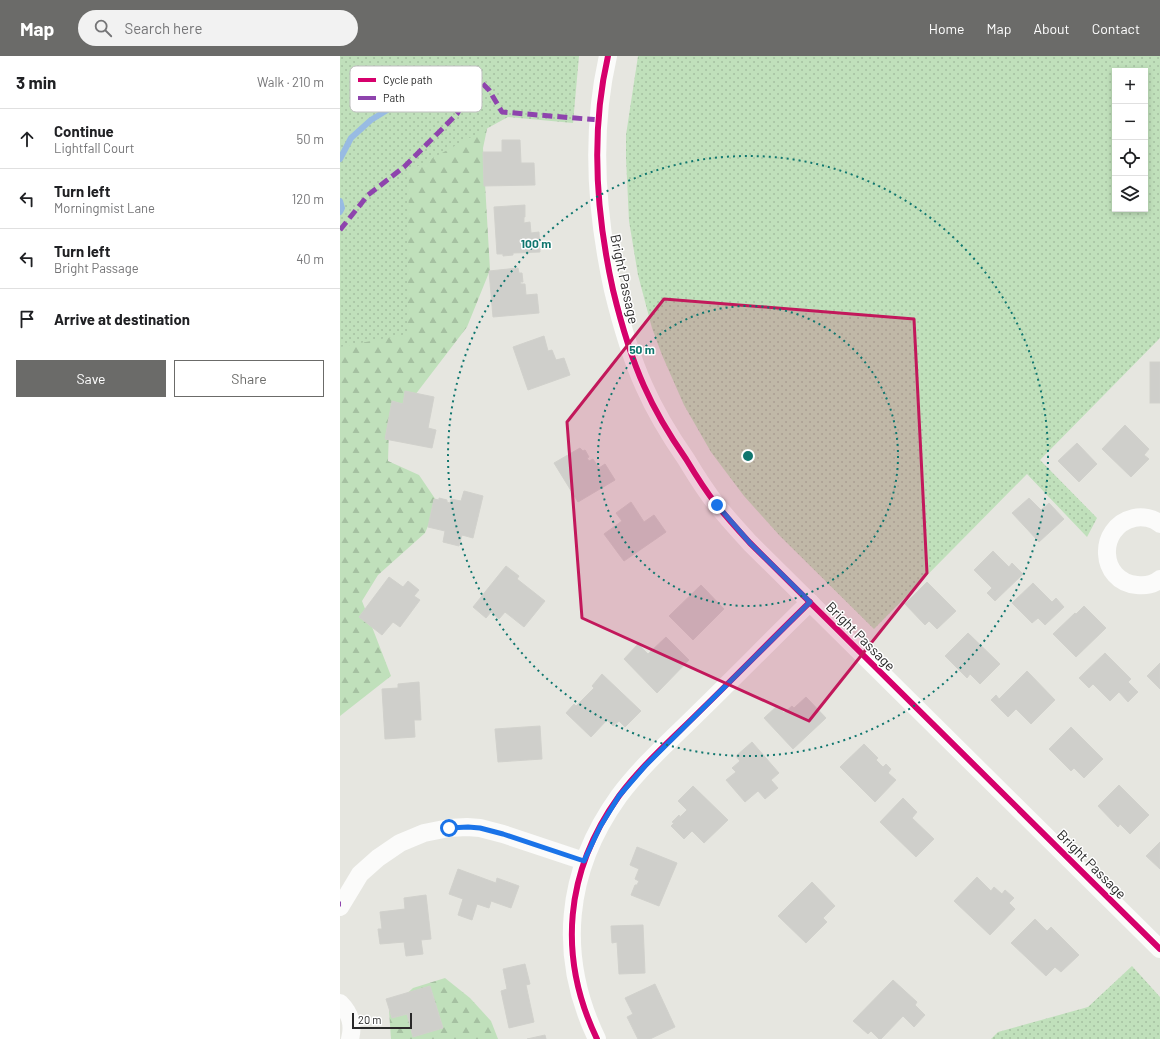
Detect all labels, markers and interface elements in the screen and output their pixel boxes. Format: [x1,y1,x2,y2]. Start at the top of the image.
search box [78,10,358,46]
text: Map [20,17,54,40]
icon: search [92,17,114,39]
text: Search here [124,19,202,37]
text: Home [929,20,965,37]
text: Map [987,20,1011,37]
text: About [1033,20,1070,37]
text: Contact [1092,20,1140,37]
legend [350,66,482,112]
map controls [1112,68,1148,212]
button: + [1112,68,1148,104]
text: 3 min [16,72,56,92]
text: Cycle path [383,73,433,86]
text: Walk · 210 m [257,74,324,90]
text: Path [383,91,405,104]
button: − [1112,104,1148,140]
text: Continue [54,122,114,140]
icon: ahead [16,128,38,150]
text: 50 m [297,131,324,147]
text: Lightfall Court [54,140,135,156]
button: locate [1112,140,1148,176]
button: layers [1112,176,1148,212]
text: Turn left [54,182,110,200]
icon: left [16,188,38,210]
text: 120 m [292,191,324,207]
text: Morningmist Lane [54,200,155,216]
street label: Bright Passage [607,233,643,325]
text: 100 m [521,236,551,250]
text: Turn left [54,242,110,260]
icon: left [16,248,38,270]
text: 40 m [296,251,324,267]
text: Bright Passage [54,260,139,276]
icon: arrive [16,308,38,330]
text: Arrive at destination [54,310,190,328]
text: 50 m [629,342,655,356]
button: Save [16,360,166,397]
button: Share [174,360,324,397]
centre of rings [741,449,755,463]
route end [708,496,726,514]
street label: Bright Passage [823,598,899,674]
route start [440,819,458,837]
street label: Bright Passage [1054,826,1130,902]
scale bar [352,1011,412,1030]
text: 20 m [358,1013,381,1026]

